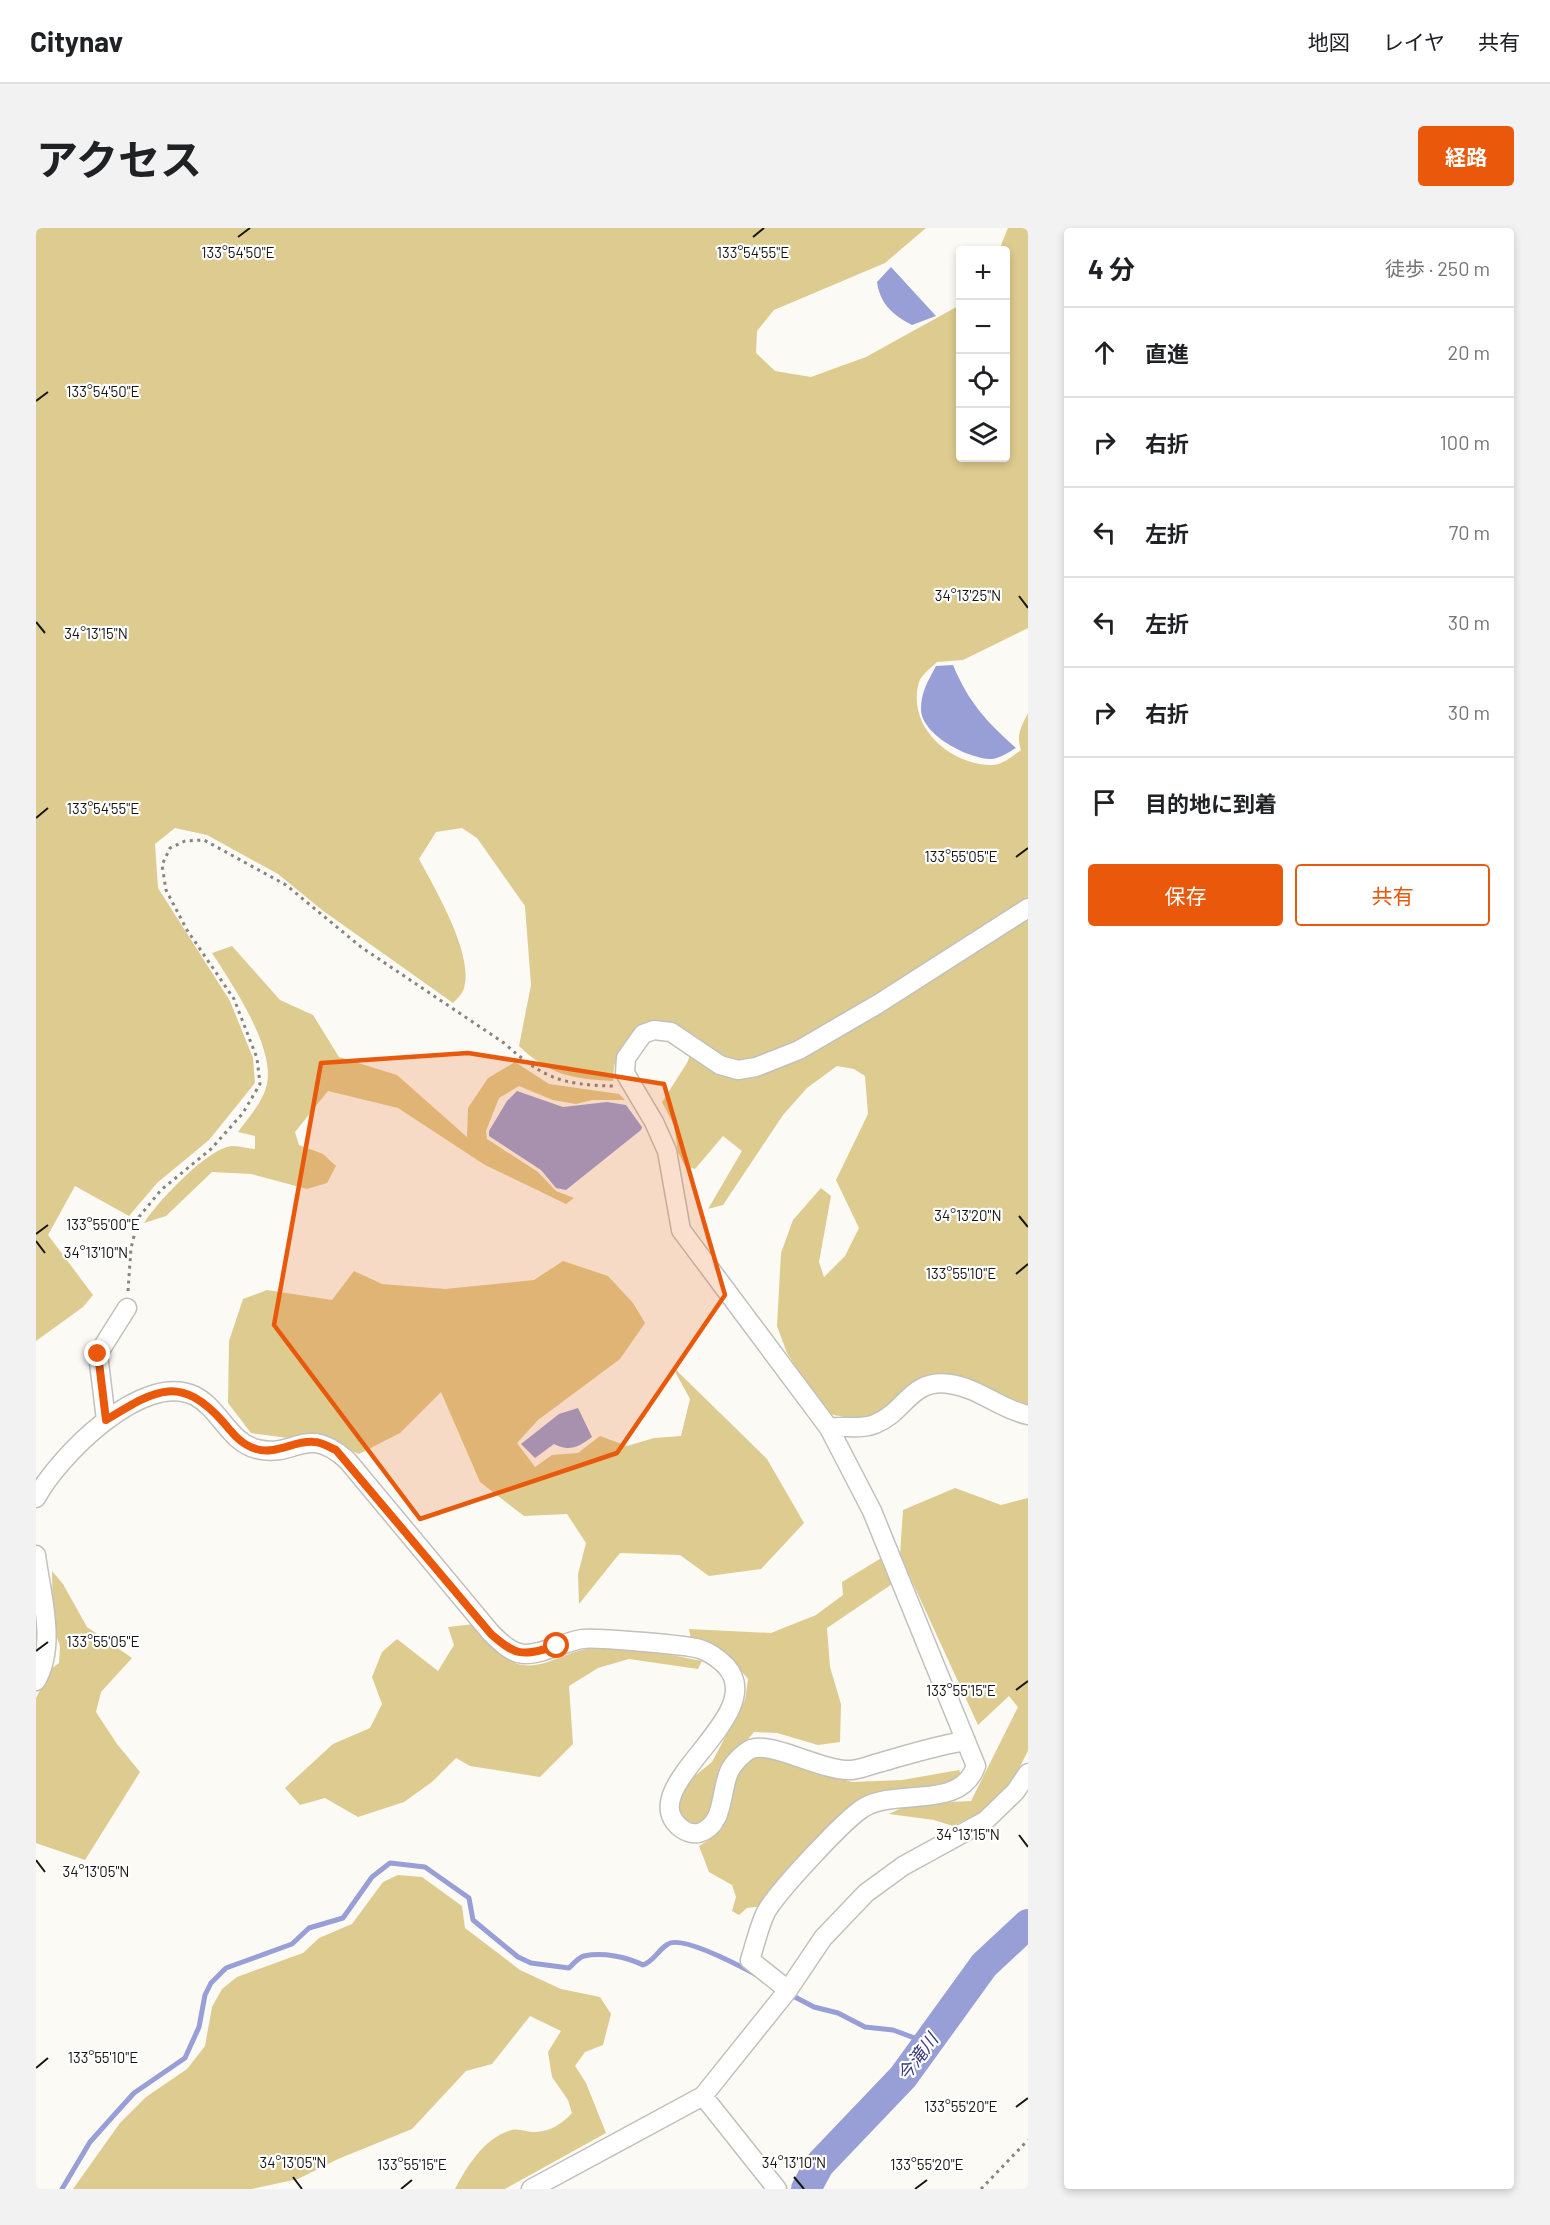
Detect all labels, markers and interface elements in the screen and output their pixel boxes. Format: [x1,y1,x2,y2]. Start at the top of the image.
text: Citynav [30,24,123,58]
text: 地図 [1308,29,1350,54]
text: レイヤ [1383,29,1445,54]
text: 共有 [1478,29,1520,54]
button: 経路 [1418,126,1514,186]
text: アクセス [36,133,202,183]
text: 133°54'50"E [201,243,275,261]
text: 133°54'55"E [717,243,789,261]
map controls [956,246,1010,462]
button: + [956,246,1010,300]
text: 4 分 [1088,253,1135,284]
text: 徒歩 · 250 m [1385,256,1490,280]
button: − [956,300,1010,354]
icon: ahead [1088,336,1121,369]
text: 直進 [1145,340,1189,366]
text: 20 m [1447,340,1490,364]
button: locate [956,354,1010,408]
text: 133°54'50"E [66,382,140,400]
button: layers [956,408,1010,462]
icon: right [1088,426,1121,459]
text: 右折 [1145,430,1189,456]
text: 100 m [1440,430,1490,454]
icon: left [1088,516,1121,549]
text: 左折 [1145,520,1189,546]
text: 70 m [1449,520,1490,544]
text: 34°13'25"N [935,586,1001,604]
icon: left [1088,606,1121,639]
text: 左折 [1145,610,1189,636]
text: 30 m [1448,610,1490,634]
text: 34°13'15"N [64,624,128,642]
icon: right [1088,696,1121,729]
text: 右折 [1145,700,1189,726]
text: 30 m [1448,700,1490,724]
icon: arrive [1088,786,1121,819]
text: 目的地に到着 [1145,790,1277,816]
text: 133°54'55"E [67,799,139,817]
text: 133°55'05"E [924,847,998,865]
button: 保存 [1088,864,1283,926]
button: 共有 [1295,864,1490,926]
text: 34°13'20"N [934,1206,1002,1224]
text: 133°55'00"E [66,1215,140,1233]
text: 34°13'10"N [64,1243,128,1261]
text: 133°55'10"E [926,1264,996,1282]
route end [84,1340,110,1366]
text: 133°55'05"E [66,1632,140,1650]
route start [543,1632,569,1658]
text: 133°55'15"E [926,1681,996,1699]
text: 34°13'15"N [936,1825,1000,1843]
text: 34°13'05"N [63,1862,129,1880]
water label: 今滝川 [892,2027,943,2085]
text: 133°55'10"E [68,2048,138,2066]
text: 133°55'20"E [924,2097,998,2115]
text: 34°13'05"N [260,2153,326,2171]
text: 34°13'10"N [762,2153,826,2171]
text: 133°55'15"E [377,2155,447,2173]
text: 133°55'20"E [890,2155,964,2173]

